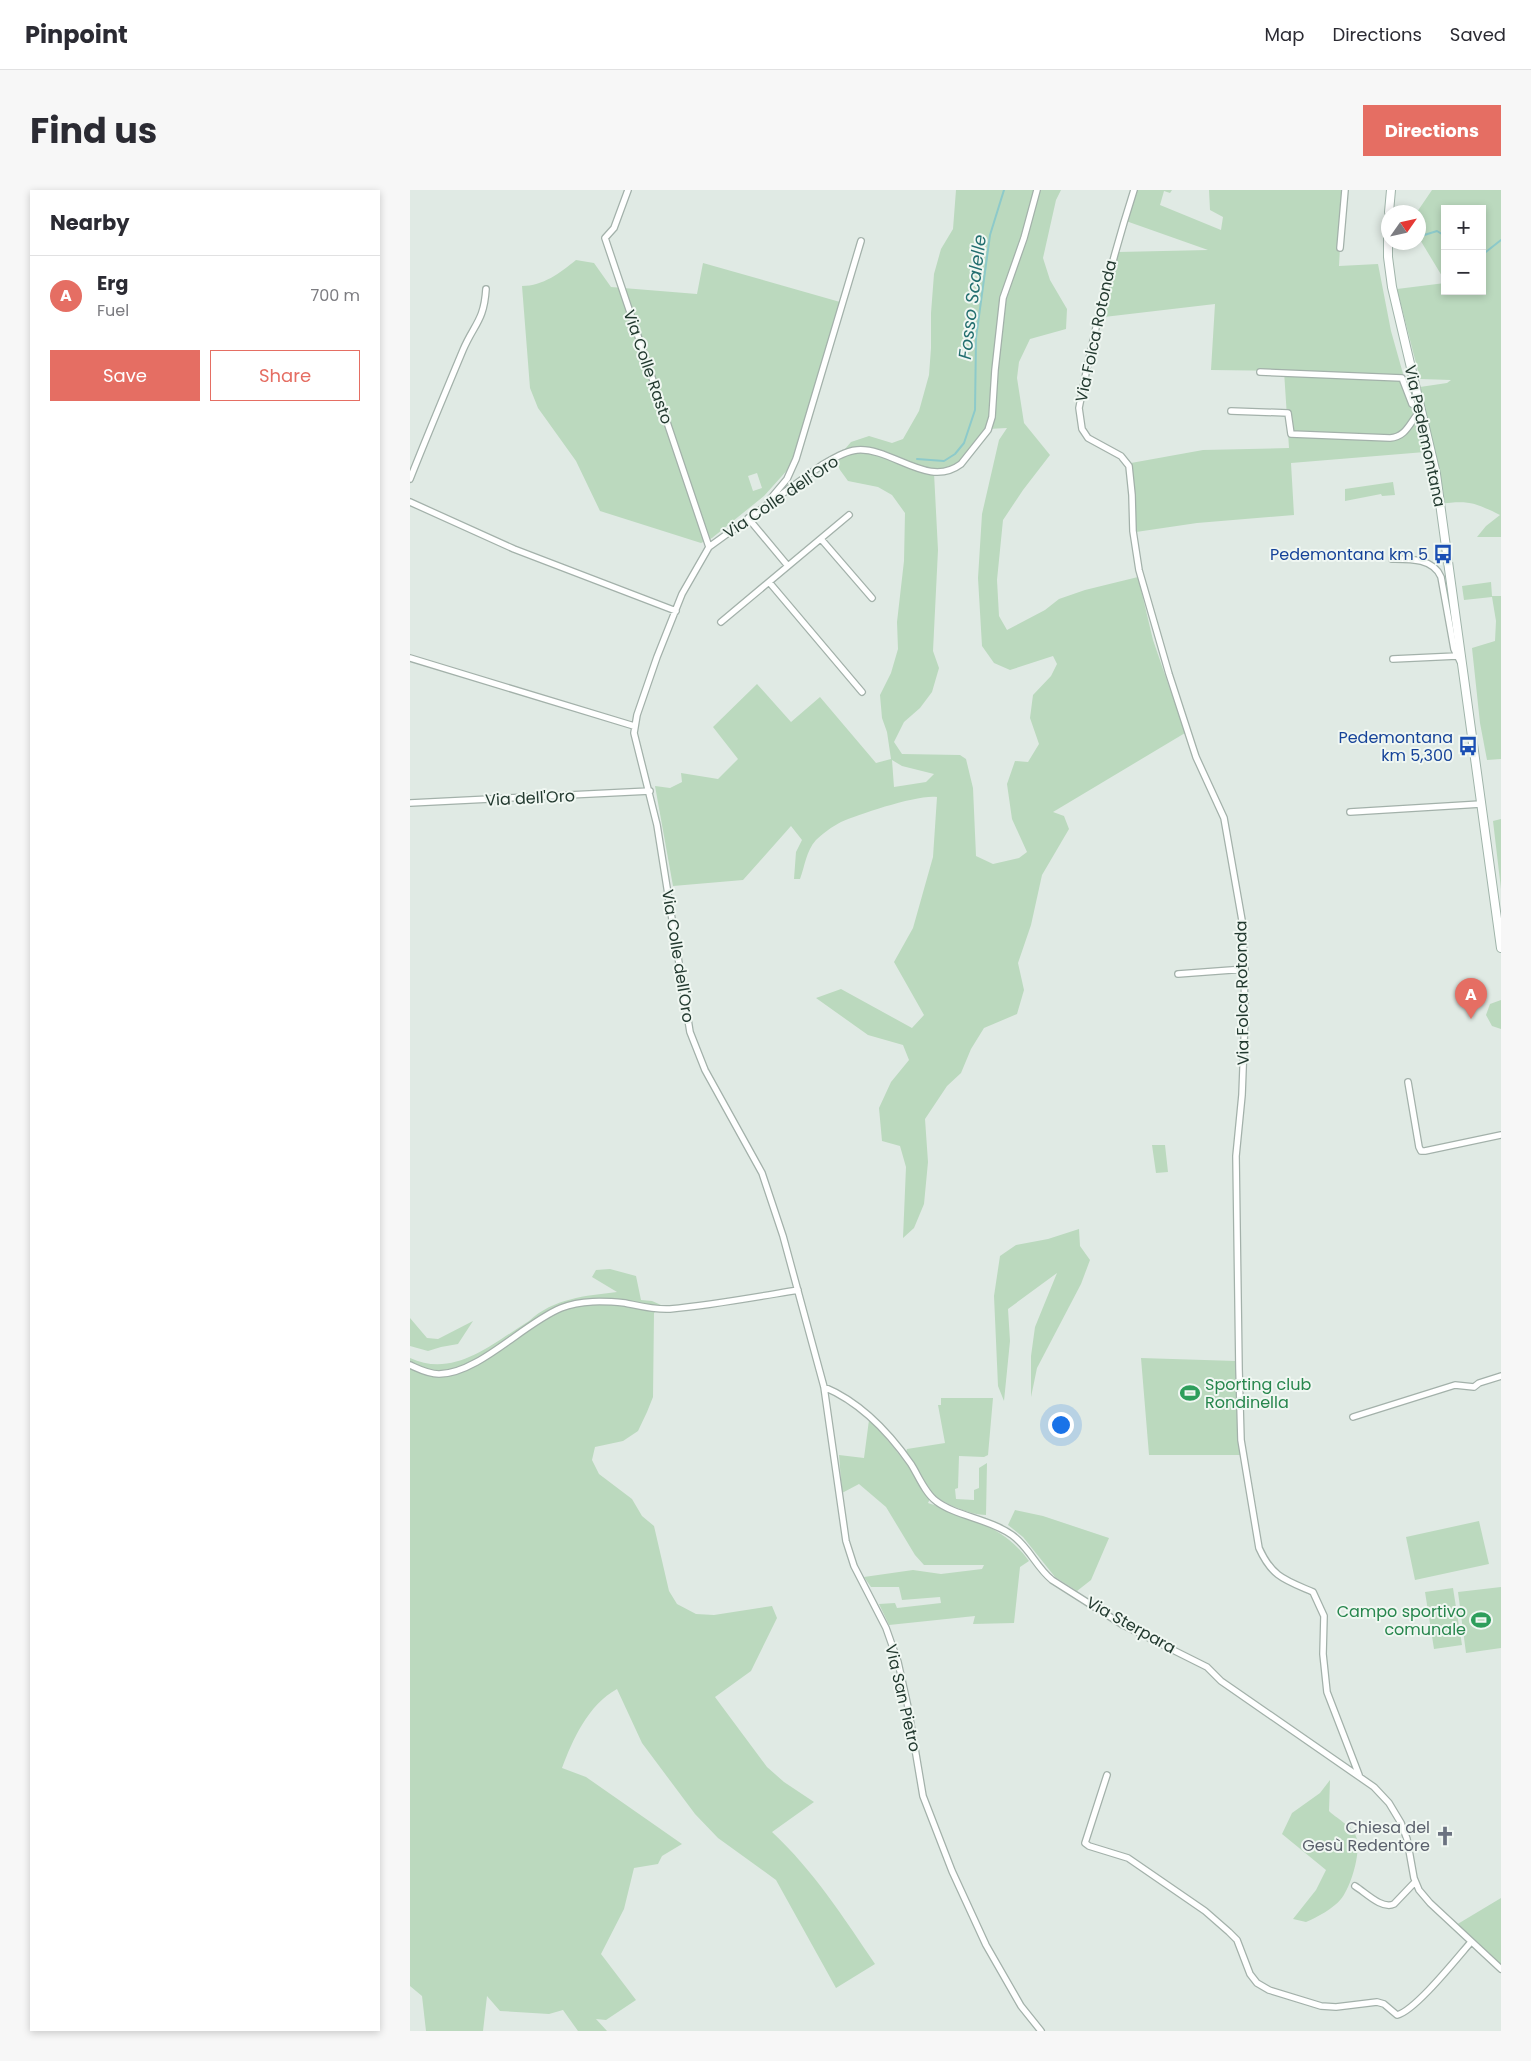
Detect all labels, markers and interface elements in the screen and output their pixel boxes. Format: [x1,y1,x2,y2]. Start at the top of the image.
text: Pinpoint [25,18,128,51]
text: Map [1265,22,1304,47]
text: Directions [1332,22,1422,47]
text: Saved [1450,22,1506,47]
button: Directions [1363,105,1501,156]
text: Find us [30,106,157,155]
north arrow [1381,205,1426,250]
map controls [1441,205,1486,295]
button: + [1441,205,1486,250]
text: Nearby [50,208,130,237]
water label: Fosso Scalelle [952,233,992,361]
button: − [1441,250,1486,295]
street label: Via Folca Rotonda [1070,258,1122,404]
text: Erg [97,270,128,297]
text: A [60,284,72,307]
text: 700 m [310,284,360,307]
text: Fuel [97,299,129,322]
street label: Via Colle Rasto [618,307,678,427]
button: Save [50,350,200,401]
button: Share [210,350,360,401]
street label: Via Pedemontana [1399,363,1451,509]
street label: Via Colle dell'Oro [719,450,843,544]
place label: Pedemontana km 5 [1270,543,1428,566]
bus stop icon: Pedemontana km 5 [1432,543,1454,565]
place label: Pedemontana km 5,300 [1338,726,1453,767]
bus stop icon: Pedemontana km 5,300 [1457,735,1479,757]
street label: Via dell'Oro [485,784,575,812]
street label: Via Colle dell'Oro [656,888,700,1024]
street label: Via Folca Rotonda [1229,920,1255,1066]
pin: A [1455,978,1487,1019]
place label: Sporting club Rondinella [1205,1373,1311,1414]
sports icon: Sporting club Rondinella [1179,1382,1201,1404]
your location [1048,1412,1074,1438]
street label: Via Sterpara [1082,1591,1180,1659]
place label: Campo sportivo comunale [1337,1600,1466,1641]
sports icon: Campo sportivo comunale [1470,1609,1492,1631]
street label: Via San Pietro [879,1642,927,1754]
place label: Chiesa del Gesù Redentore [1302,1816,1430,1857]
church icon: Chiesa del Gesù Redentore [1434,1825,1456,1847]

